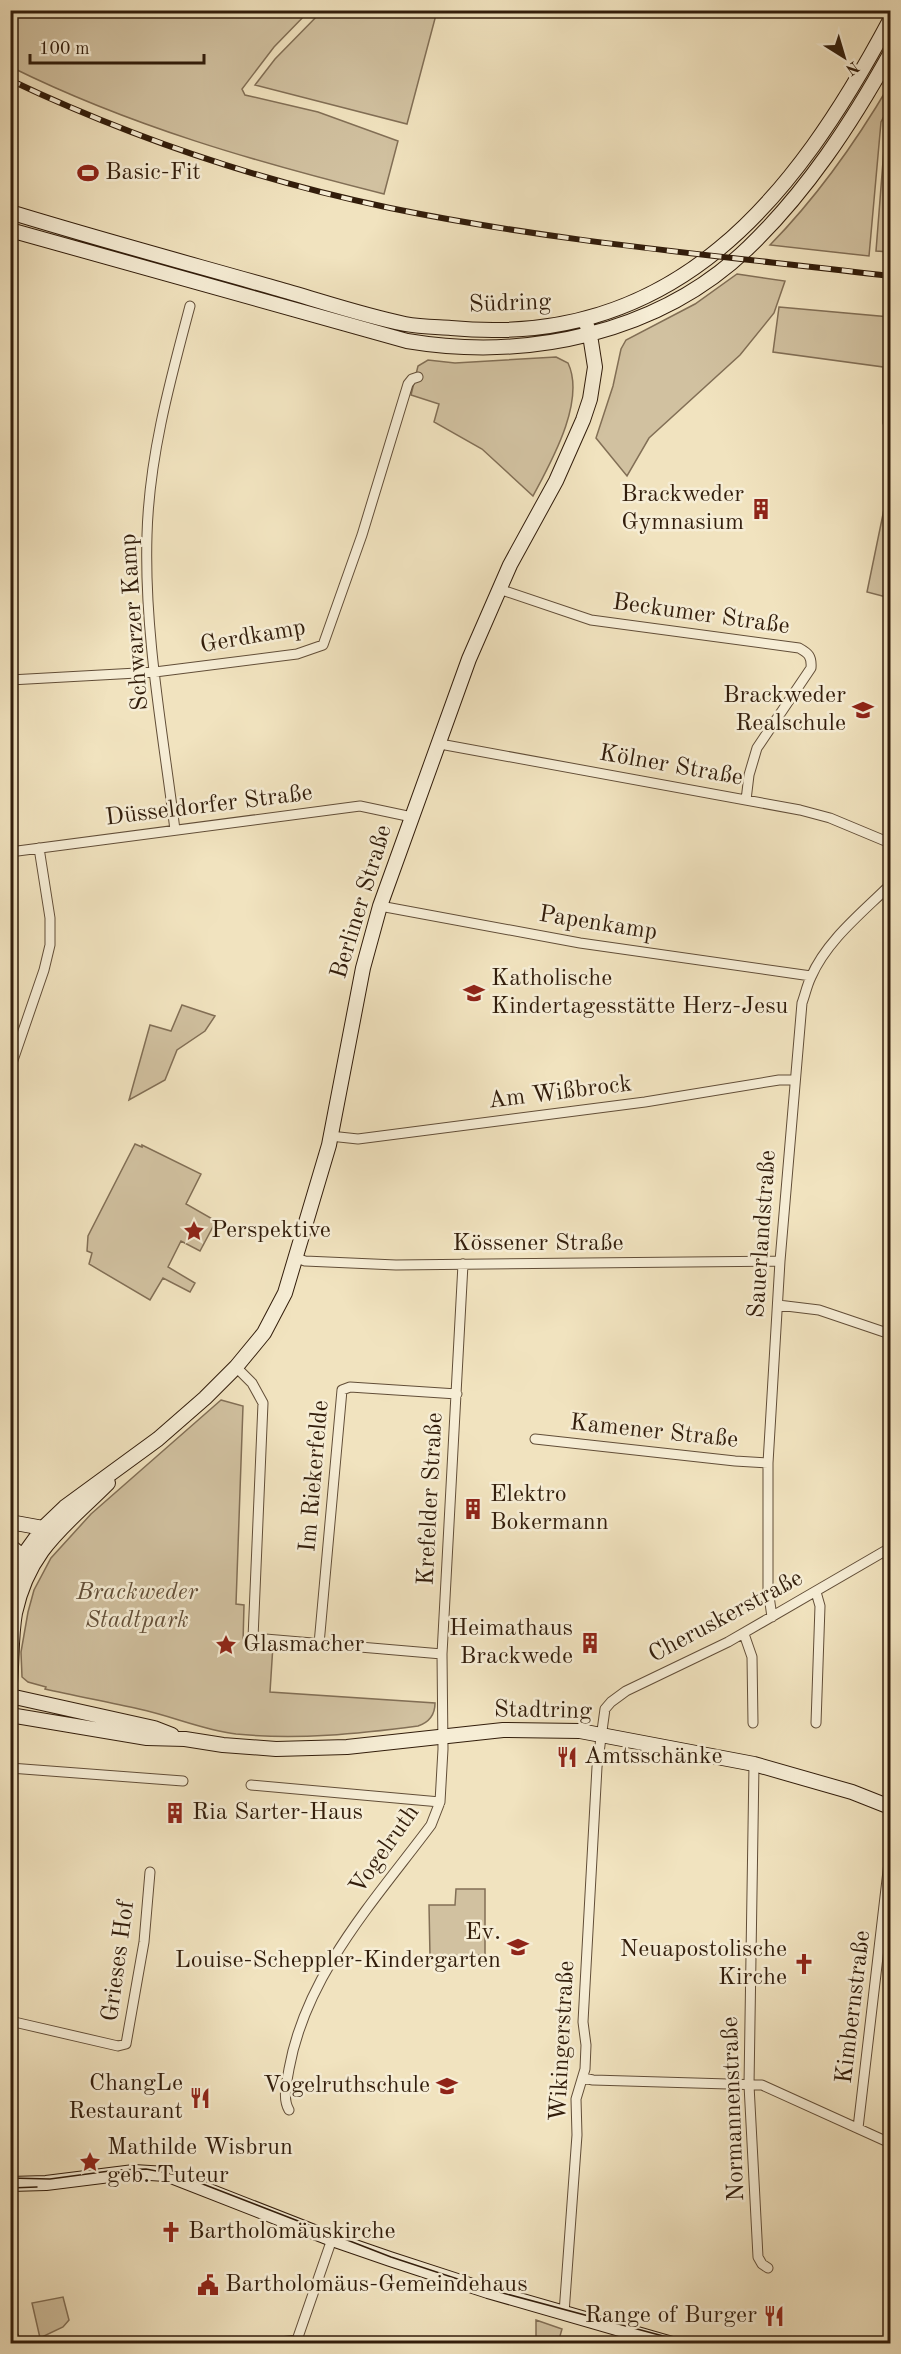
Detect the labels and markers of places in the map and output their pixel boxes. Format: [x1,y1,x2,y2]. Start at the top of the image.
sports icon: Basic-Fit [76,161,100,185]
place label: Basic-Fit [105,161,201,185]
place label: Brackweder Gymnasium [621,483,744,535]
building icon: Brackweder Gymnasium [749,497,773,521]
place label: Brackweder Realschule [723,684,846,736]
school or university icon: Brackweder Realschule [851,698,875,722]
place label: Katholische Kindertagesstätte Herz-Jesu [491,967,789,1019]
school or university icon: Katholische Kindertagesstätte Herz-Jesu [462,981,486,1005]
place icon: Perspektive [182,1219,206,1243]
place label: Perspektive [211,1219,331,1243]
place label: Elektro Bokermann [490,1483,609,1535]
building icon: Elektro Bokermann [461,1497,485,1521]
place label: Heimathaus Brackwede [449,1617,573,1669]
building icon: Heimathaus Brackwede [578,1631,602,1655]
place icon: Glasmacher [214,1633,238,1657]
place label: Glasmacher [243,1633,365,1657]
restaurant icon: Amtsschänke [555,1745,579,1769]
place label: Amtsschänke [584,1745,722,1769]
building icon: Ria Sarter-Haus [163,1801,187,1825]
place label: Ria Sarter-Haus [192,1801,363,1825]
place label: Ev. Louise-Scheppler-Kindergarten [175,1921,501,1973]
school or university icon: Ev. Louise-Scheppler-Kindergarten [506,1935,530,1959]
place label: Neuapostolische Kirche [620,1938,787,1990]
church icon: Neuapostolische Kirche [792,1952,816,1976]
place label: ChangLe Restaurant [68,2072,183,2124]
place label: Vogelruthschule [263,2074,430,2098]
school or university icon: Vogelruthschule [435,2074,459,2098]
restaurant icon: ChangLe Restaurant [188,2086,212,2110]
place label: Mathilde Wisbrun geb. Tuteur [107,2136,293,2188]
place icon: Mathilde Wisbrun geb. Tuteur [78,2150,102,2174]
church icon: Bartholomäuskirche [159,2220,183,2244]
place label: Bartholomäuskirche [188,2220,396,2244]
public building icon: Bartholomäus-Gemeindehaus [196,2273,220,2297]
place label: Bartholomäus-Gemeindehaus [225,2273,528,2297]
place label: Range of Burger [585,2304,757,2328]
restaurant icon: Range of Burger [762,2304,786,2328]

